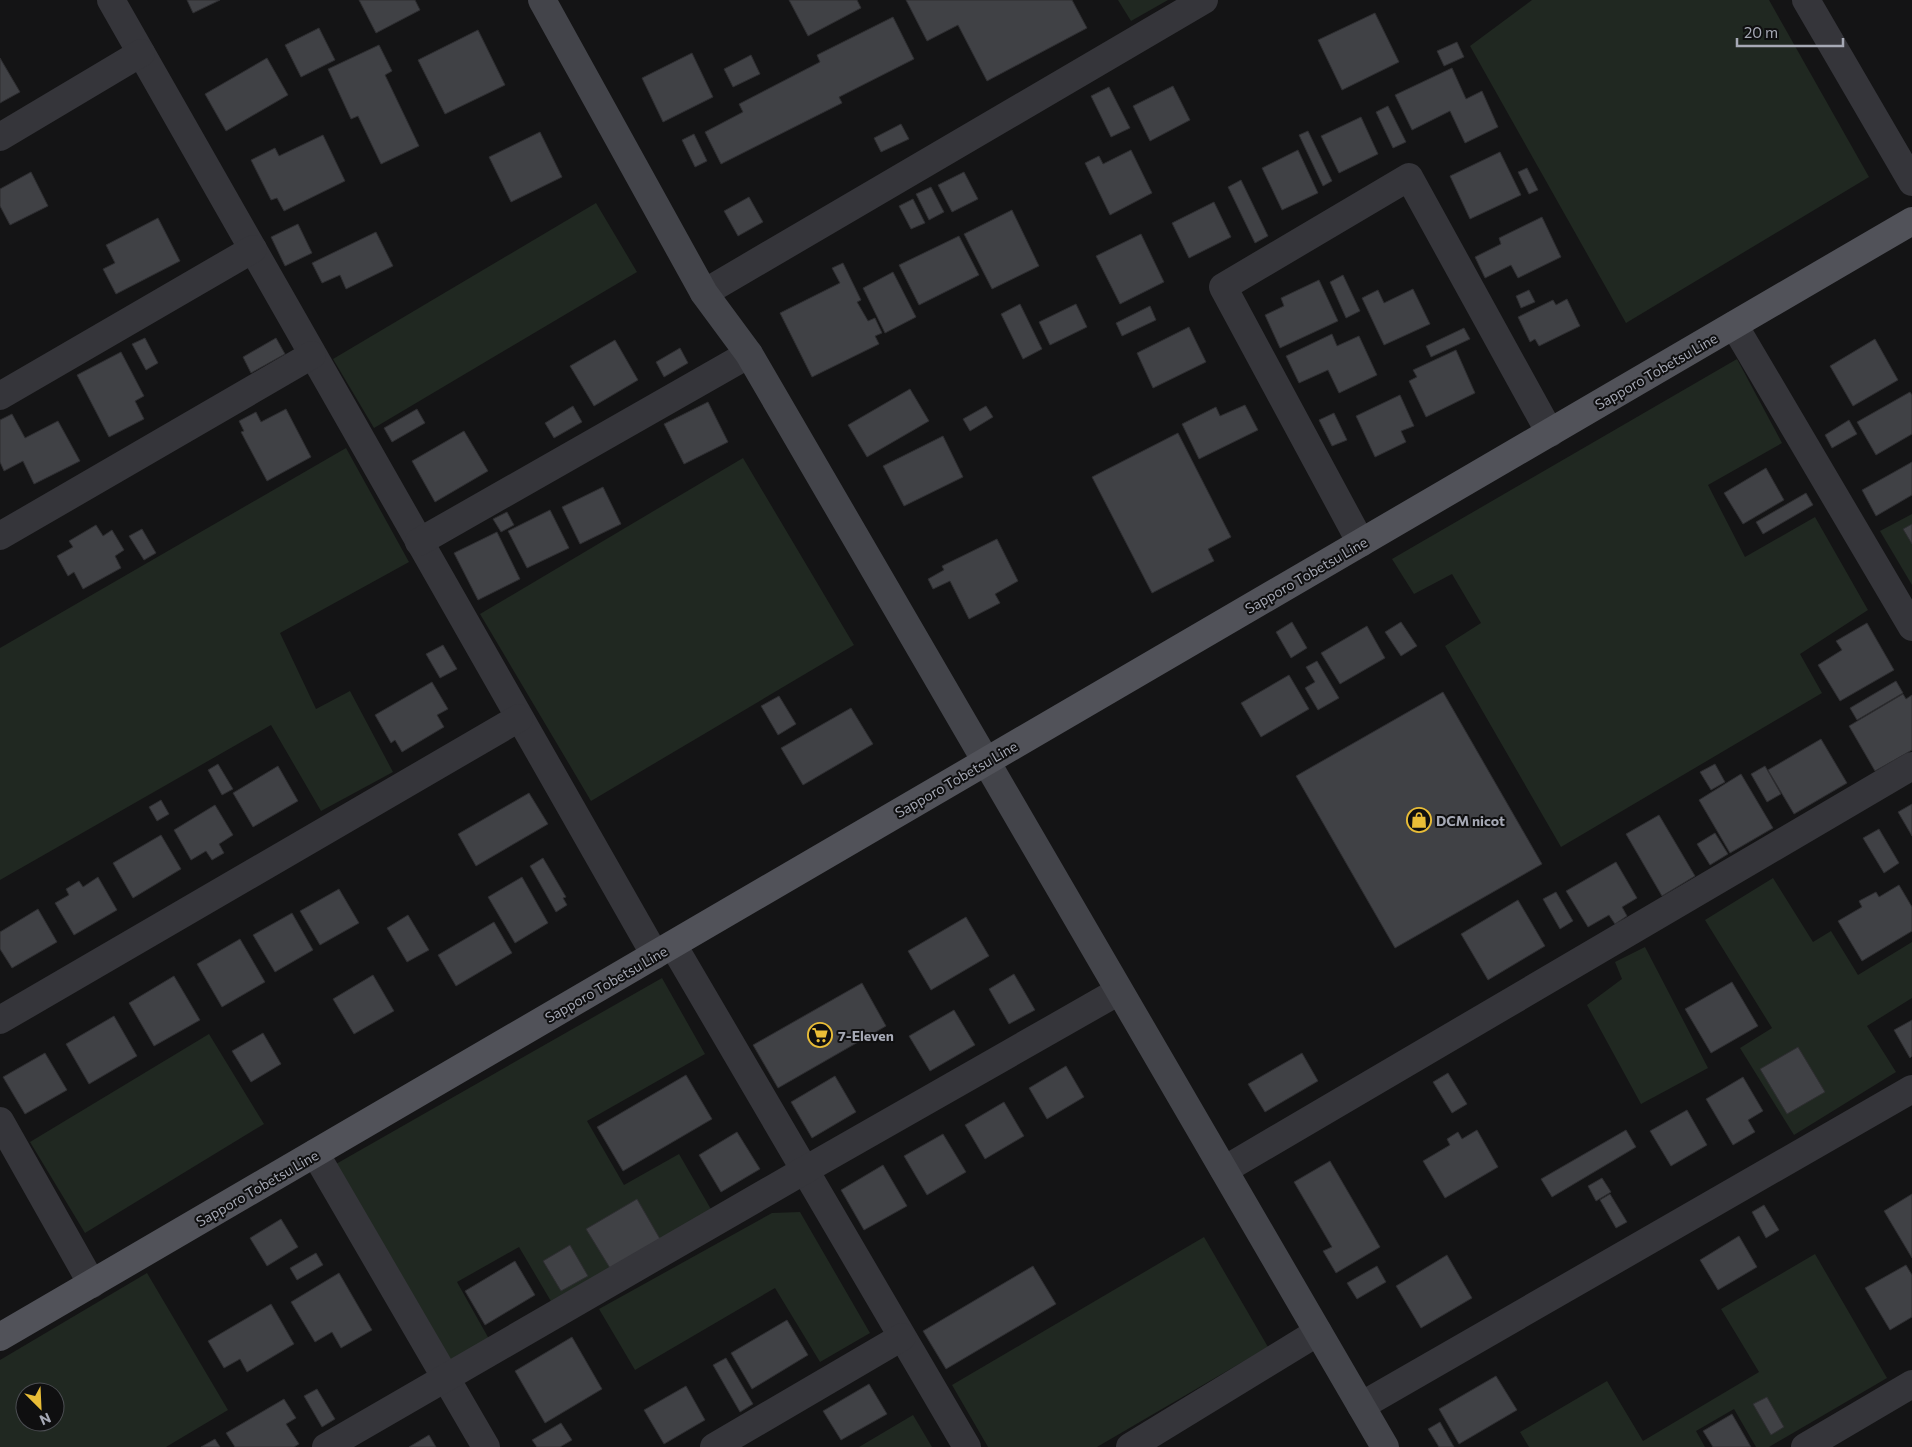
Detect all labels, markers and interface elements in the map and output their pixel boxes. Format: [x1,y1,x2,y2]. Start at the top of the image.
scale bar [1737,15,1843,47]
text: 20 m [1744,23,1778,41]
street label: Sapporo Tobetsu Line [1592,329,1720,413]
street label: Sapporo Tobetsu Line [1242,533,1370,617]
street label: Sapporo Tobetsu Line [892,737,1020,821]
shop icon: DCM nicot [1406,807,1432,833]
place label: DCM nicot [1436,812,1505,829]
street label: Sapporo Tobetsu Line [542,942,670,1026]
supermarket icon: 7-Eleven [807,1022,833,1048]
place label: 7-Eleven [838,1027,894,1044]
street label: Sapporo Tobetsu Line [193,1146,321,1230]
north arrow [15,1382,65,1432]
text: N [37,1409,54,1429]

